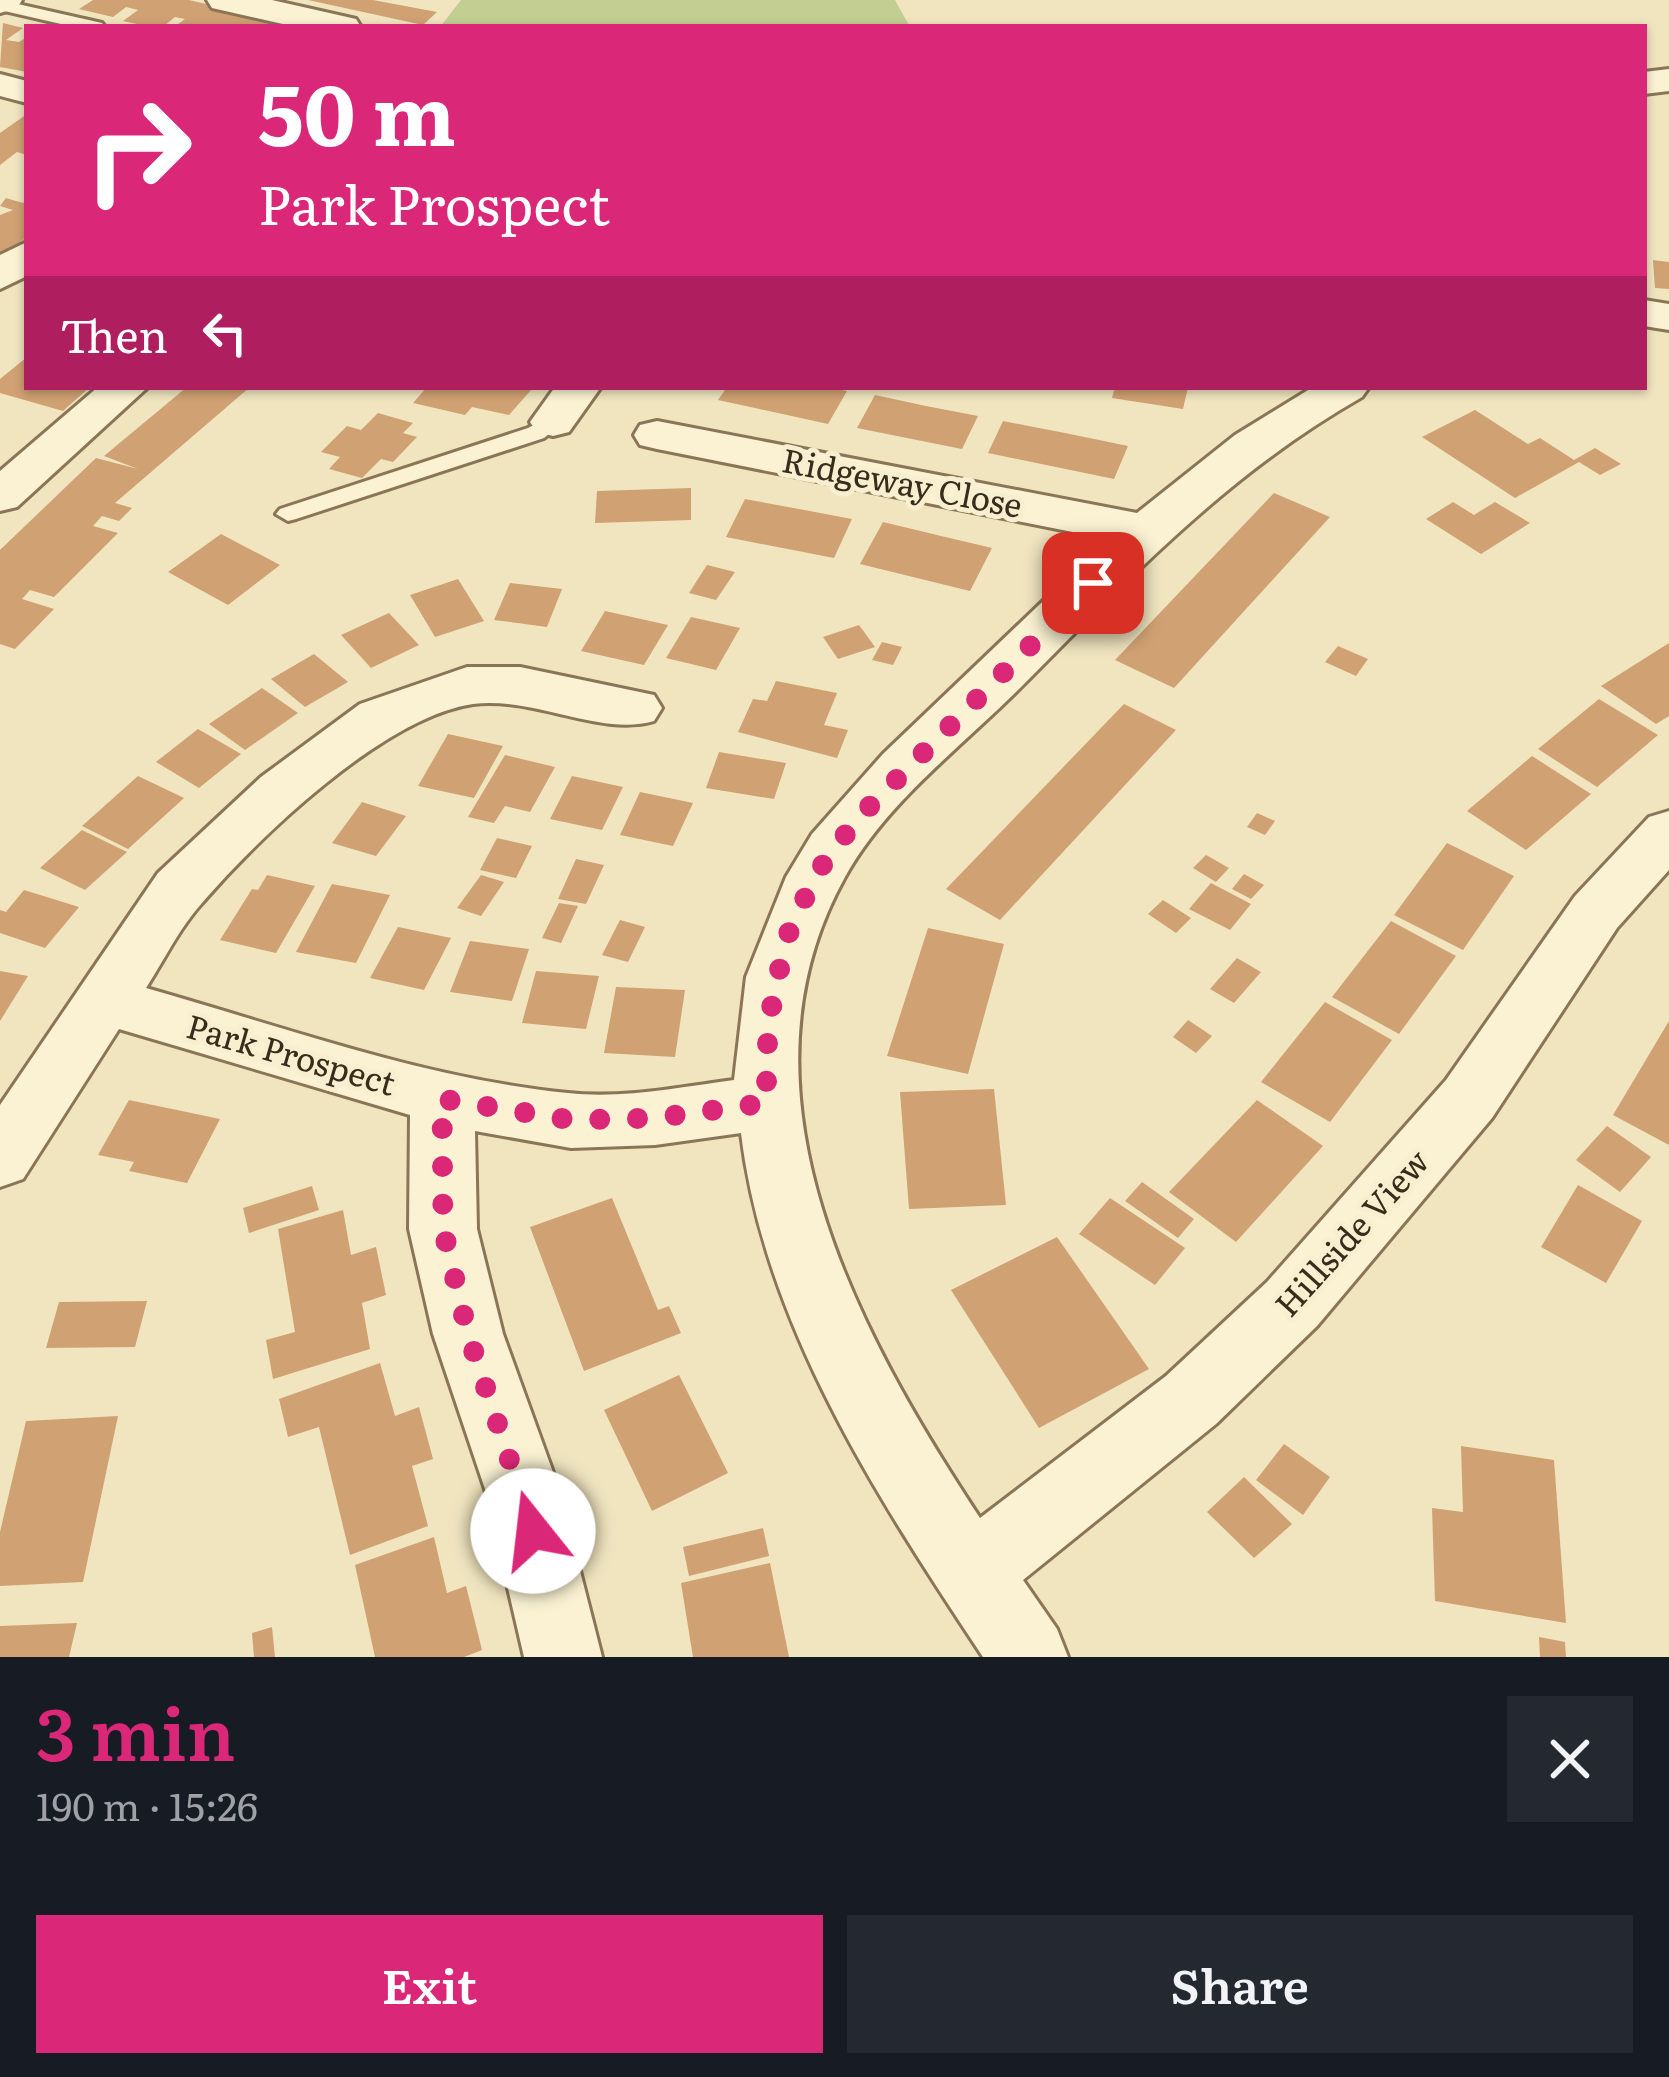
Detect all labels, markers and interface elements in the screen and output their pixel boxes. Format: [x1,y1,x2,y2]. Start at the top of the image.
text: 50 m [258,47,456,172]
icon: right [60,72,216,228]
text: Park Prospect [258,161,610,242]
text: Then [60,300,168,367]
icon: left [192,300,258,366]
street label: Ridgeway Close [778,433,1027,528]
pin [1042,532,1144,634]
icon: arrive [1060,550,1126,616]
street label: Park Prospect [182,999,402,1106]
street label: Hillside View [1262,1136,1439,1326]
position arrow [470,1468,596,1594]
text: 3 min [36,1676,235,1783]
button: close [1507,1696,1633,1822]
text: 190 m · 15:26 [36,1775,258,1833]
button: Exit [36,1915,823,2053]
button: Share [847,1915,1633,2053]

